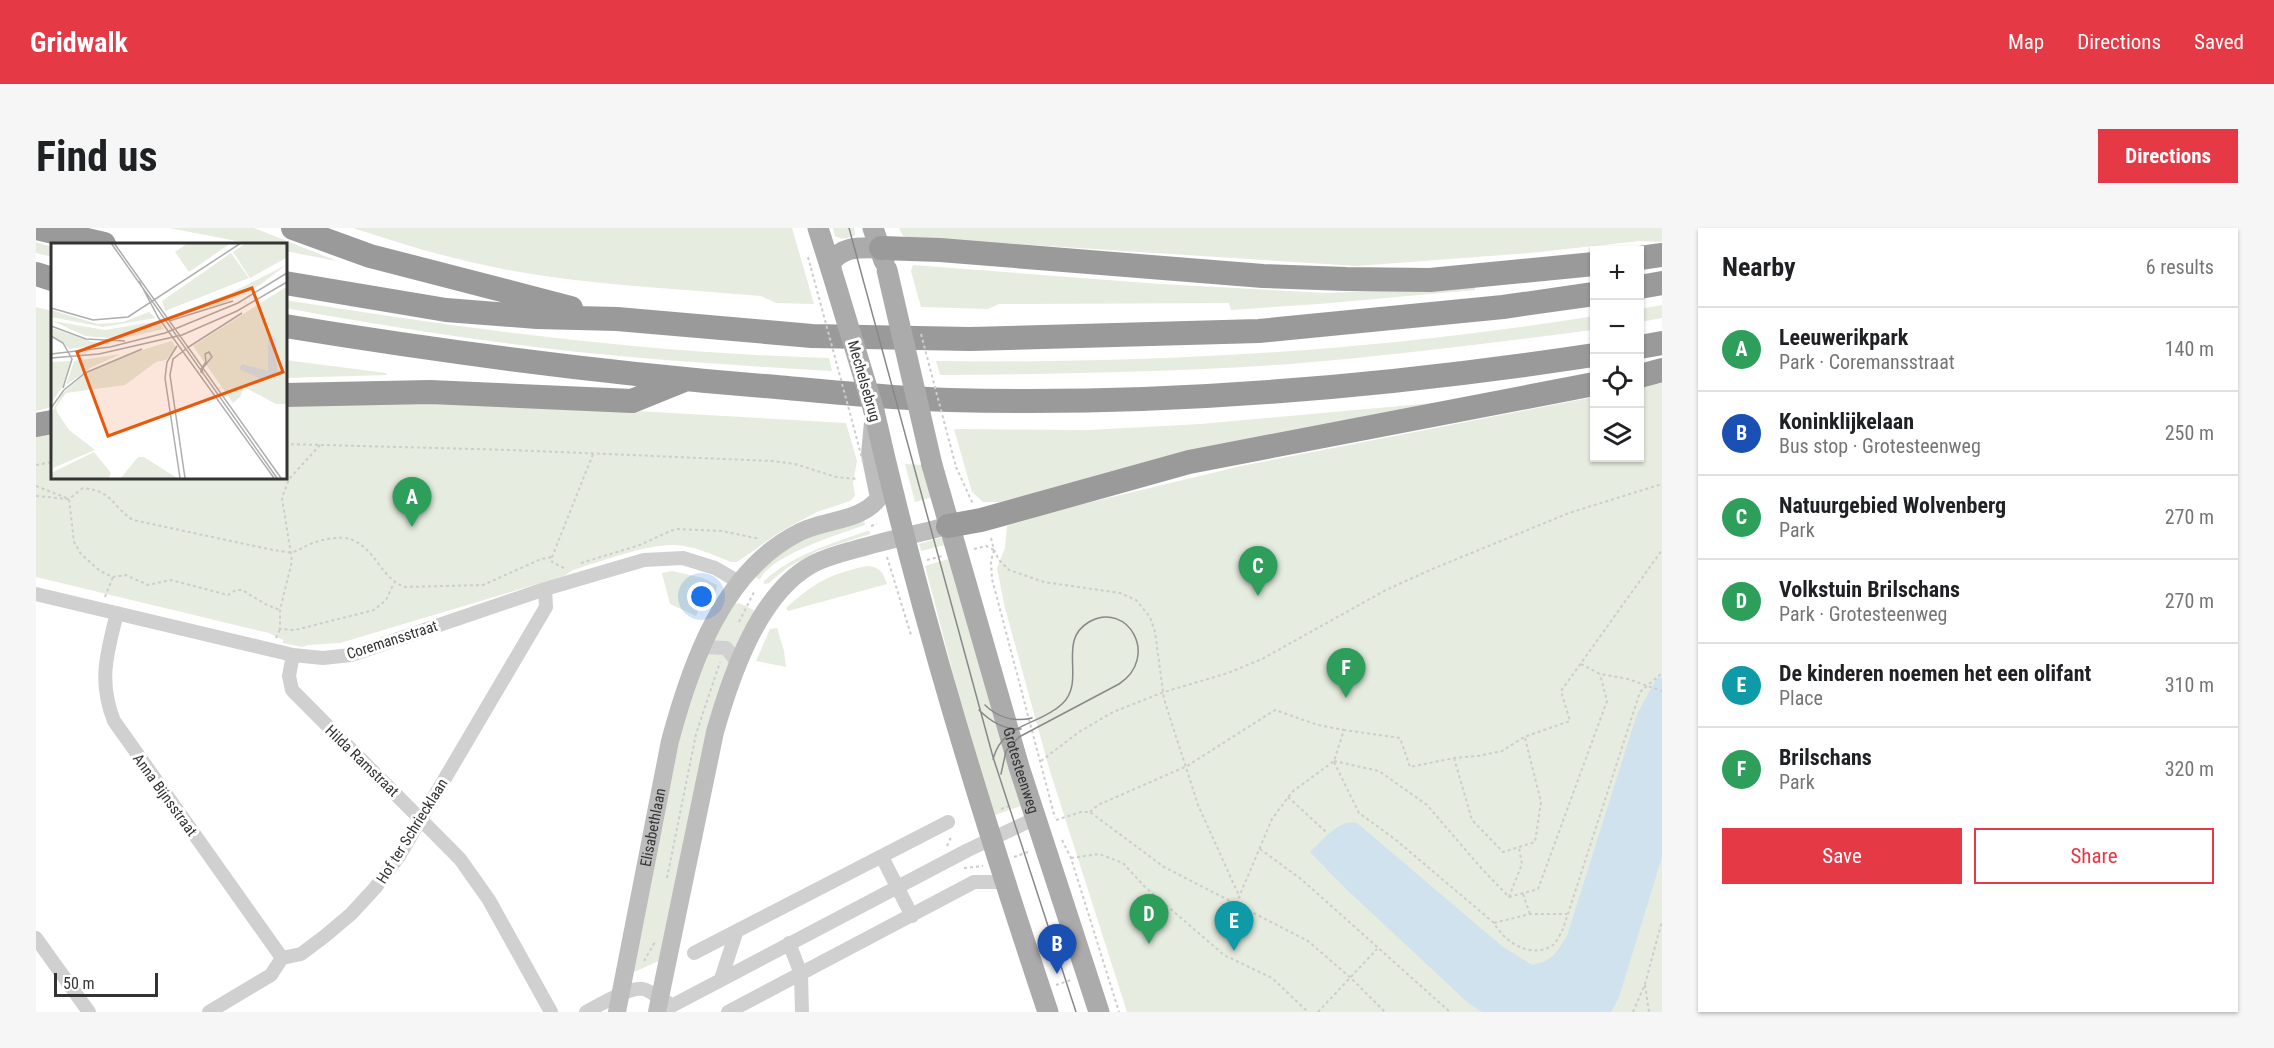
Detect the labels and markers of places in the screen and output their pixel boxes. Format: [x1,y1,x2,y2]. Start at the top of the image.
pin: A [392,478,431,527]
pin: C [1238,546,1278,596]
pin: F [1326,648,1366,698]
pin: D [1130,894,1168,944]
pin: E [1214,902,1254,951]
pin: B [1038,924,1076,974]

